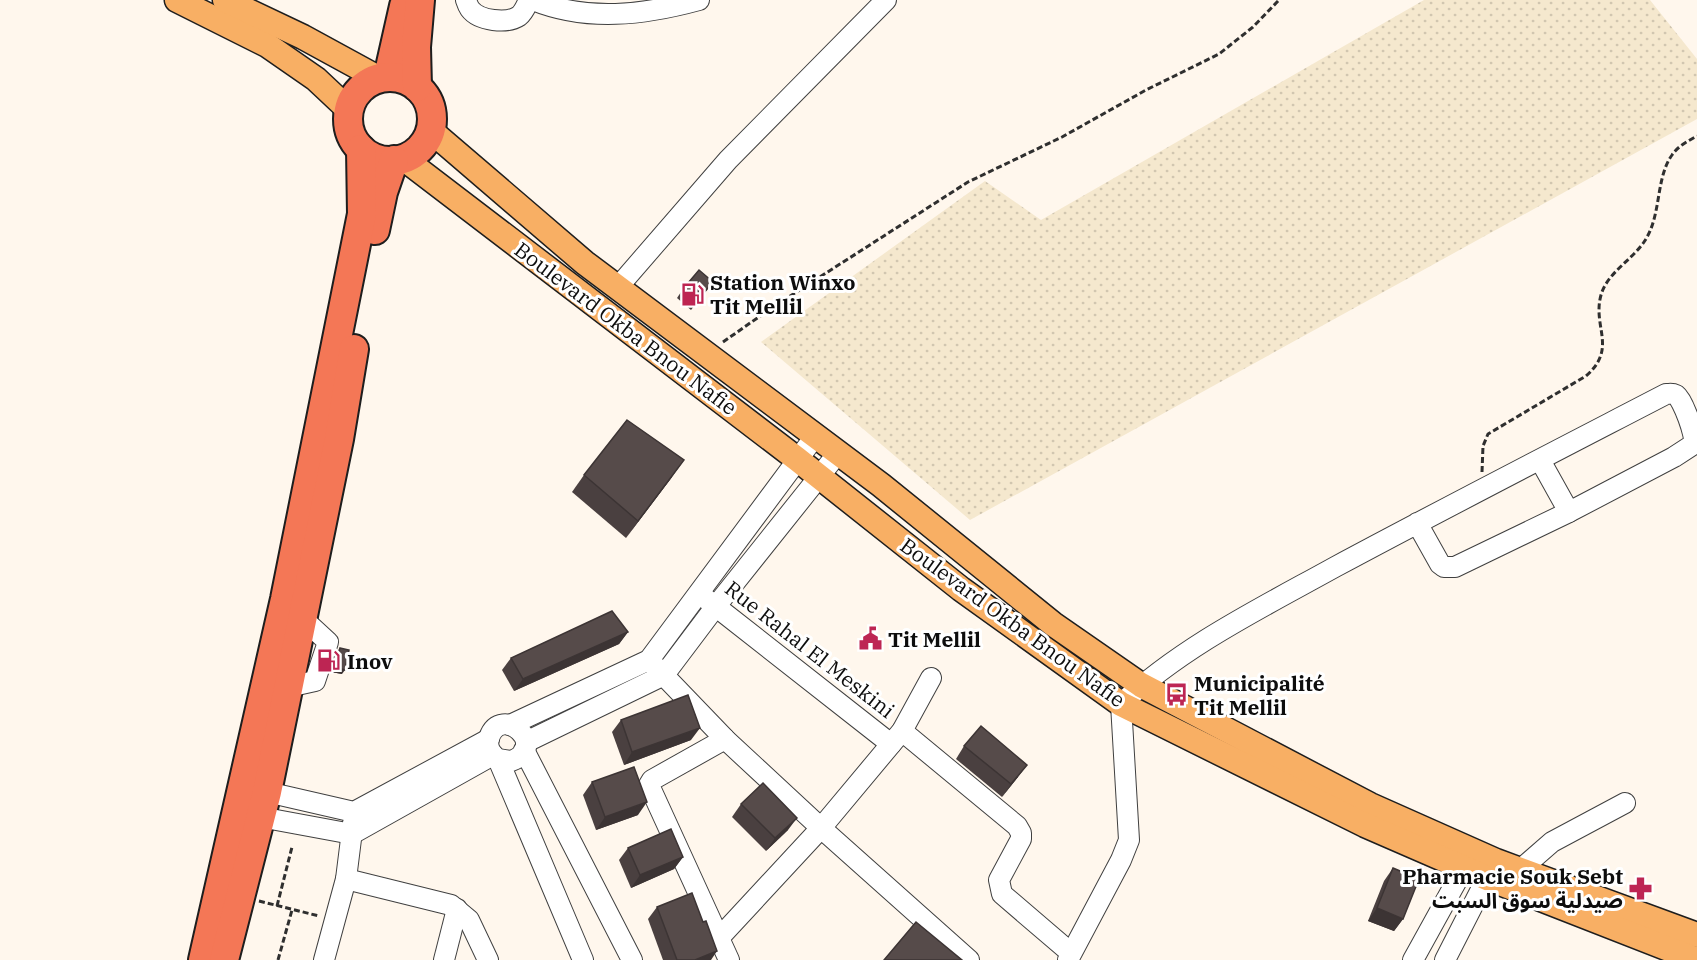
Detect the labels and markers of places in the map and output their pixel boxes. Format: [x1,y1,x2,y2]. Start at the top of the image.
place label: Station Winxo Tit Mellil [710,268,856,320]
fuel station icon: Station Winxo Tit Mellil [679,281,705,307]
place label: Tit Mellil [888,625,981,653]
public building icon: Tit Mellil [857,626,883,652]
place label: Inov [347,647,393,675]
fuel station icon: Inov [316,648,342,674]
place label: Municipalité Tit Mellil [1194,669,1325,721]
bus stop icon: Municipalité Tit Mellil [1163,682,1189,708]
place label: Pharmacie Souk Sebt صيدلية سوق السبت [1402,862,1623,914]
pharmacy icon: Pharmacie Souk Sebt صيدلية سوق السبت [1628,875,1654,901]

